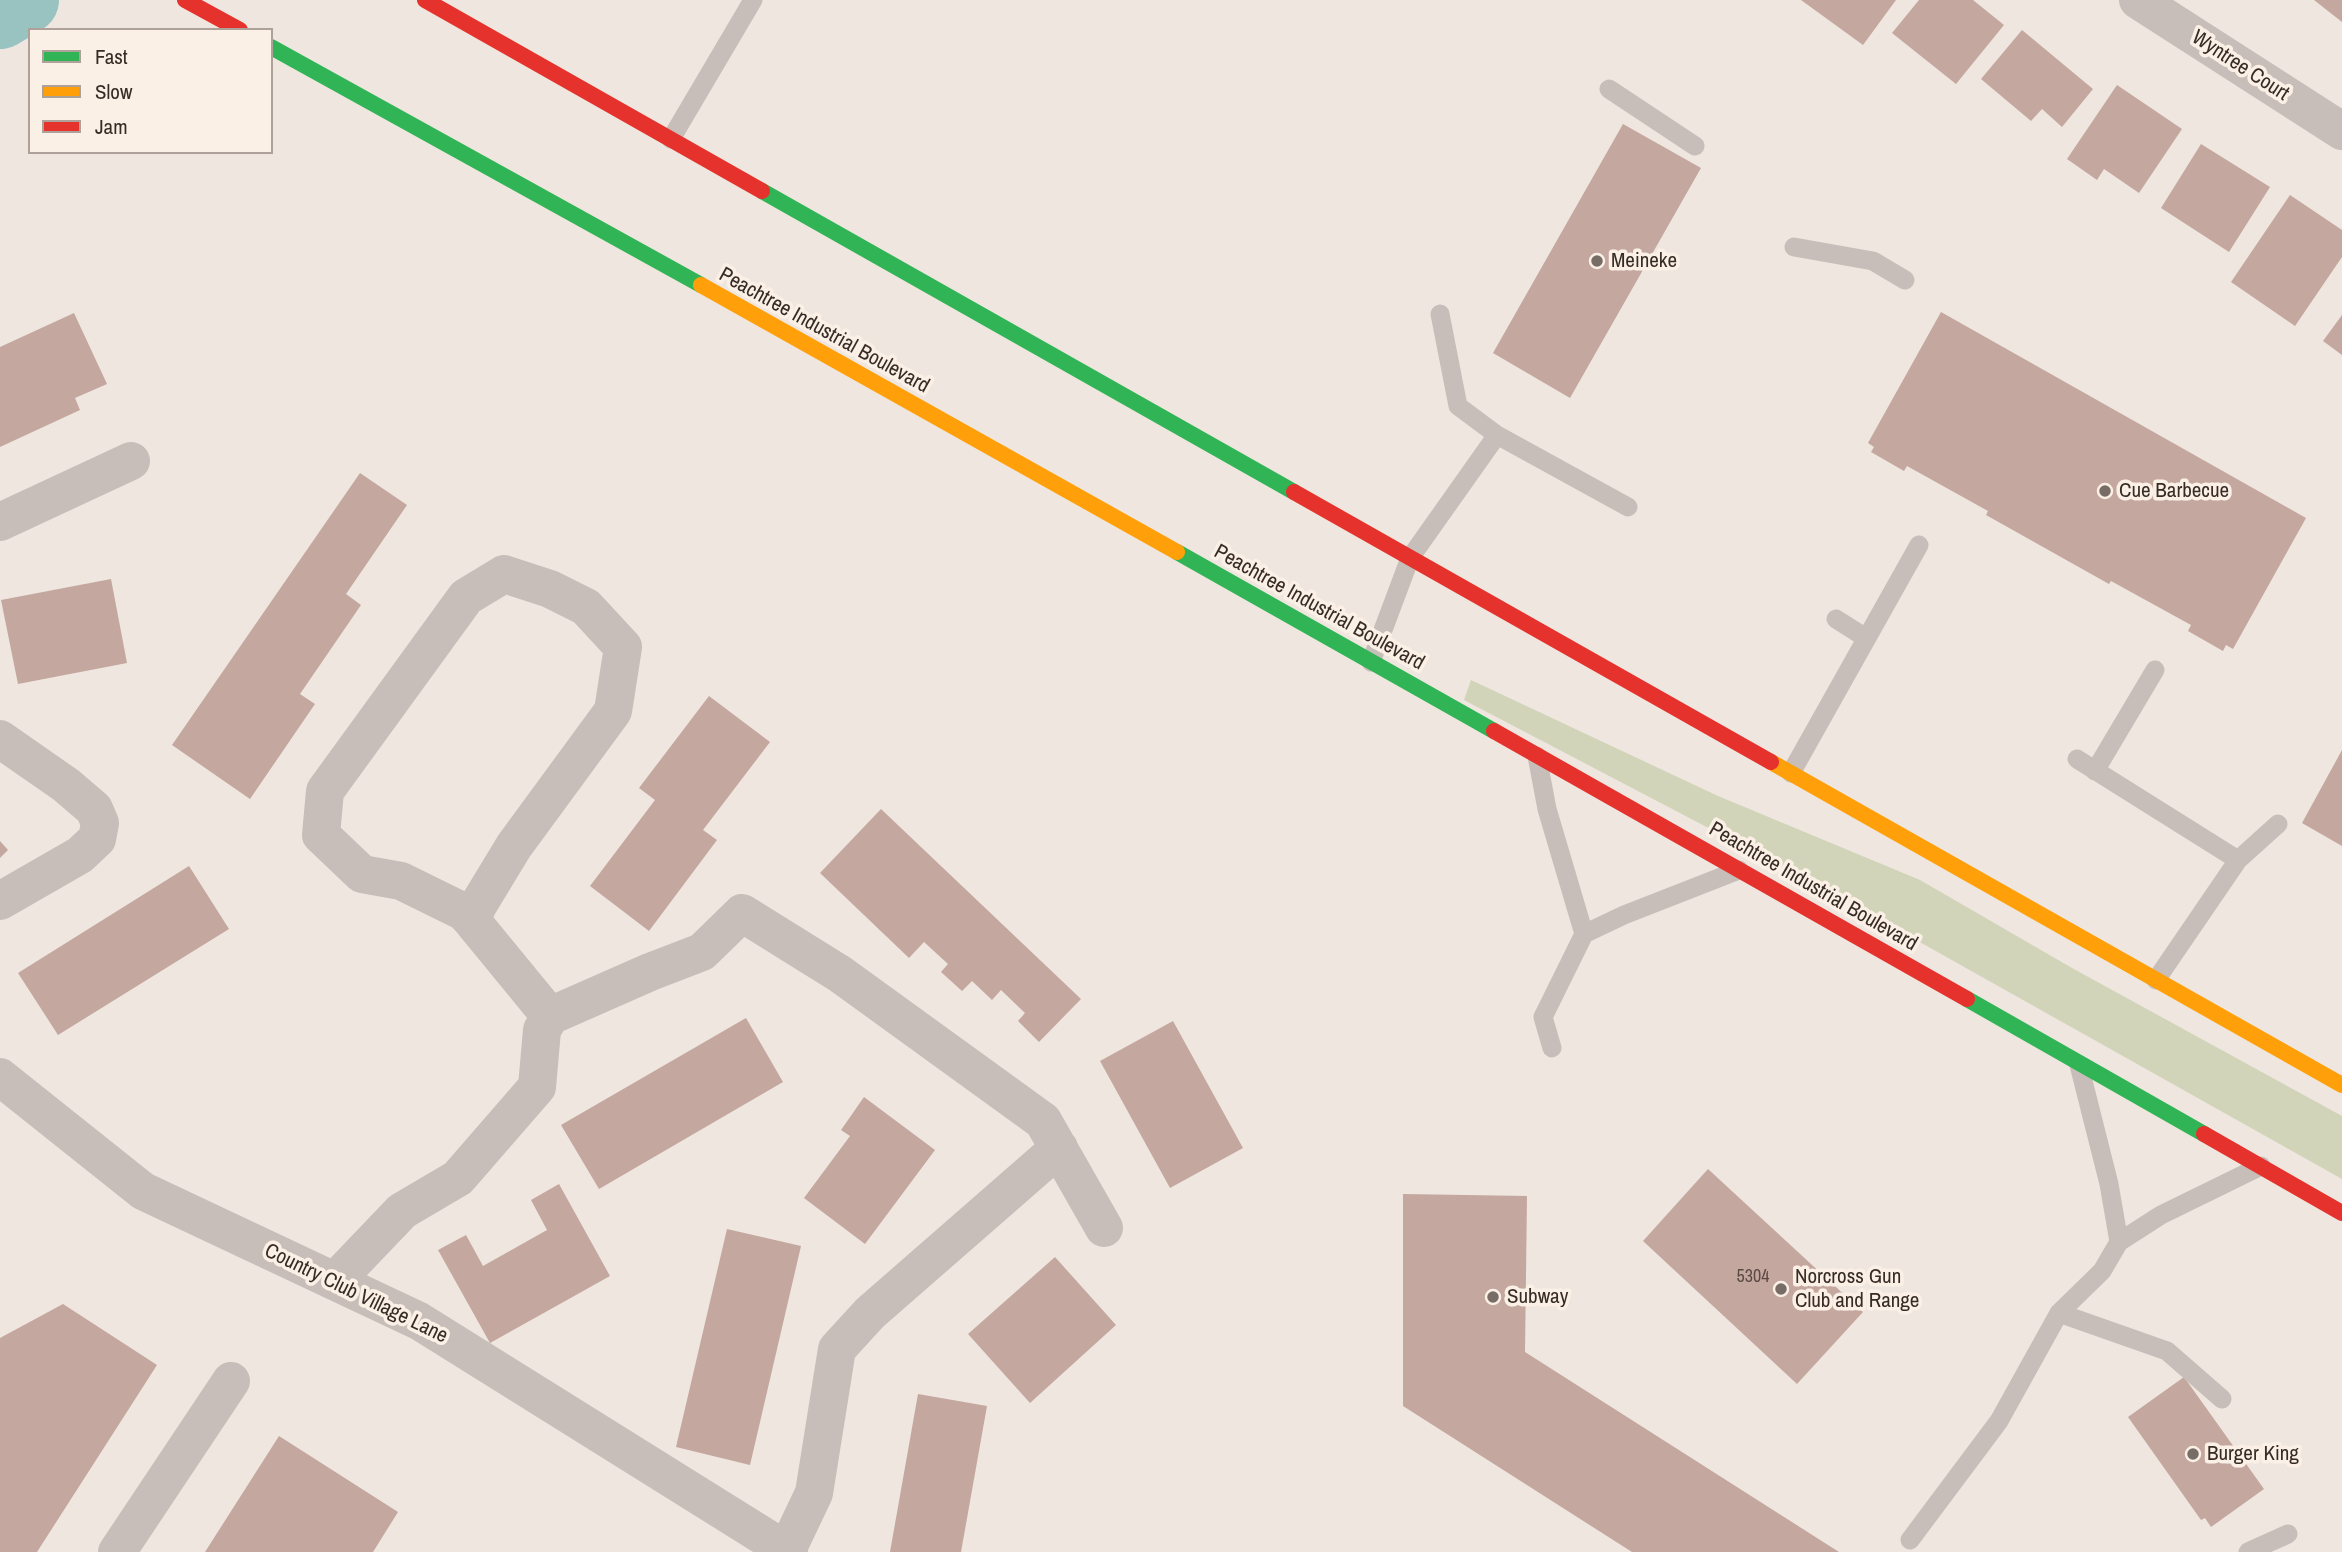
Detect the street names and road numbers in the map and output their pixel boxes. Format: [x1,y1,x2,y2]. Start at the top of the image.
street label: Wyntree Court [2187,25,2293,107]
street label: Peachtree Industrial Boulevard [714,263,934,399]
street label: Peachtree Industrial Boulevard [1209,540,1429,676]
street label: Peachtree Industrial Boulevard [1704,817,1922,957]
street label: Country Club Village Lane [260,1239,452,1349]

